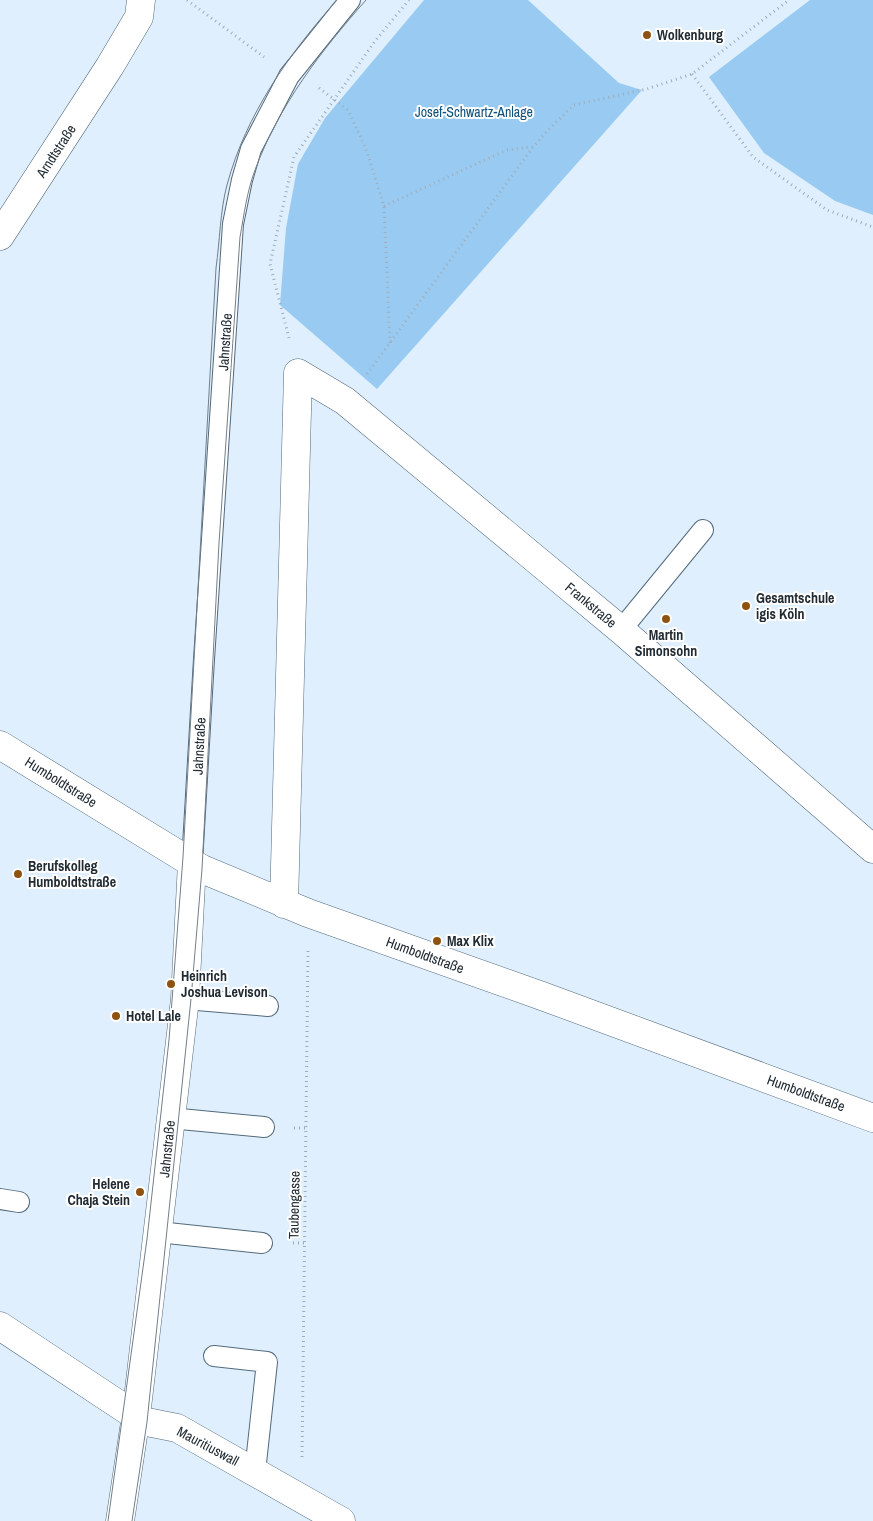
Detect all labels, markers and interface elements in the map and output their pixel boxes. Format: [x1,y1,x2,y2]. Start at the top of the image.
place label: Wolkenburg [657,26,723,44]
marker: Wolkenburg [641,29,653,41]
park label: Josef-Schwartz-Anlage [415,103,533,121]
street label: Arndtstraße [32,121,80,182]
street label: Jahnstraße [214,313,236,371]
street label: Frankstraße [562,578,620,632]
place label: Gesamtschule igis Köln [756,589,834,623]
marker: Gesamtschule igis Köln [740,600,752,612]
marker: Martin Simonsohn [660,613,672,625]
place label: Martin Simonsohn [635,626,697,660]
street label: Jahnstraße [189,717,209,775]
street label: Humboldtstraße [22,753,100,811]
place label: Berufskolleg Humboldtstraße [28,857,116,891]
marker: Berufskolleg Humboldtstraße [12,868,24,880]
place label: Max Klix [447,932,494,950]
street label: Humboldtstraße [384,933,466,977]
marker: Max Klix [431,935,443,947]
place label: Heinrich Joshua Levison [181,967,268,1001]
marker: Heinrich Joshua Levison [165,978,177,990]
place label: Hotel Lale [126,1007,181,1025]
marker: Hotel Lale [110,1010,122,1022]
street label: Humboldtstraße [765,1071,847,1115]
street label: Jahnstraße [155,1119,179,1179]
street label: Taubengasse [284,1171,304,1239]
place label: Helene Chaja Stein [67,1175,130,1209]
marker: Helene Chaja Stein [134,1186,146,1198]
street label: Mauritiuswall [174,1422,242,1470]

